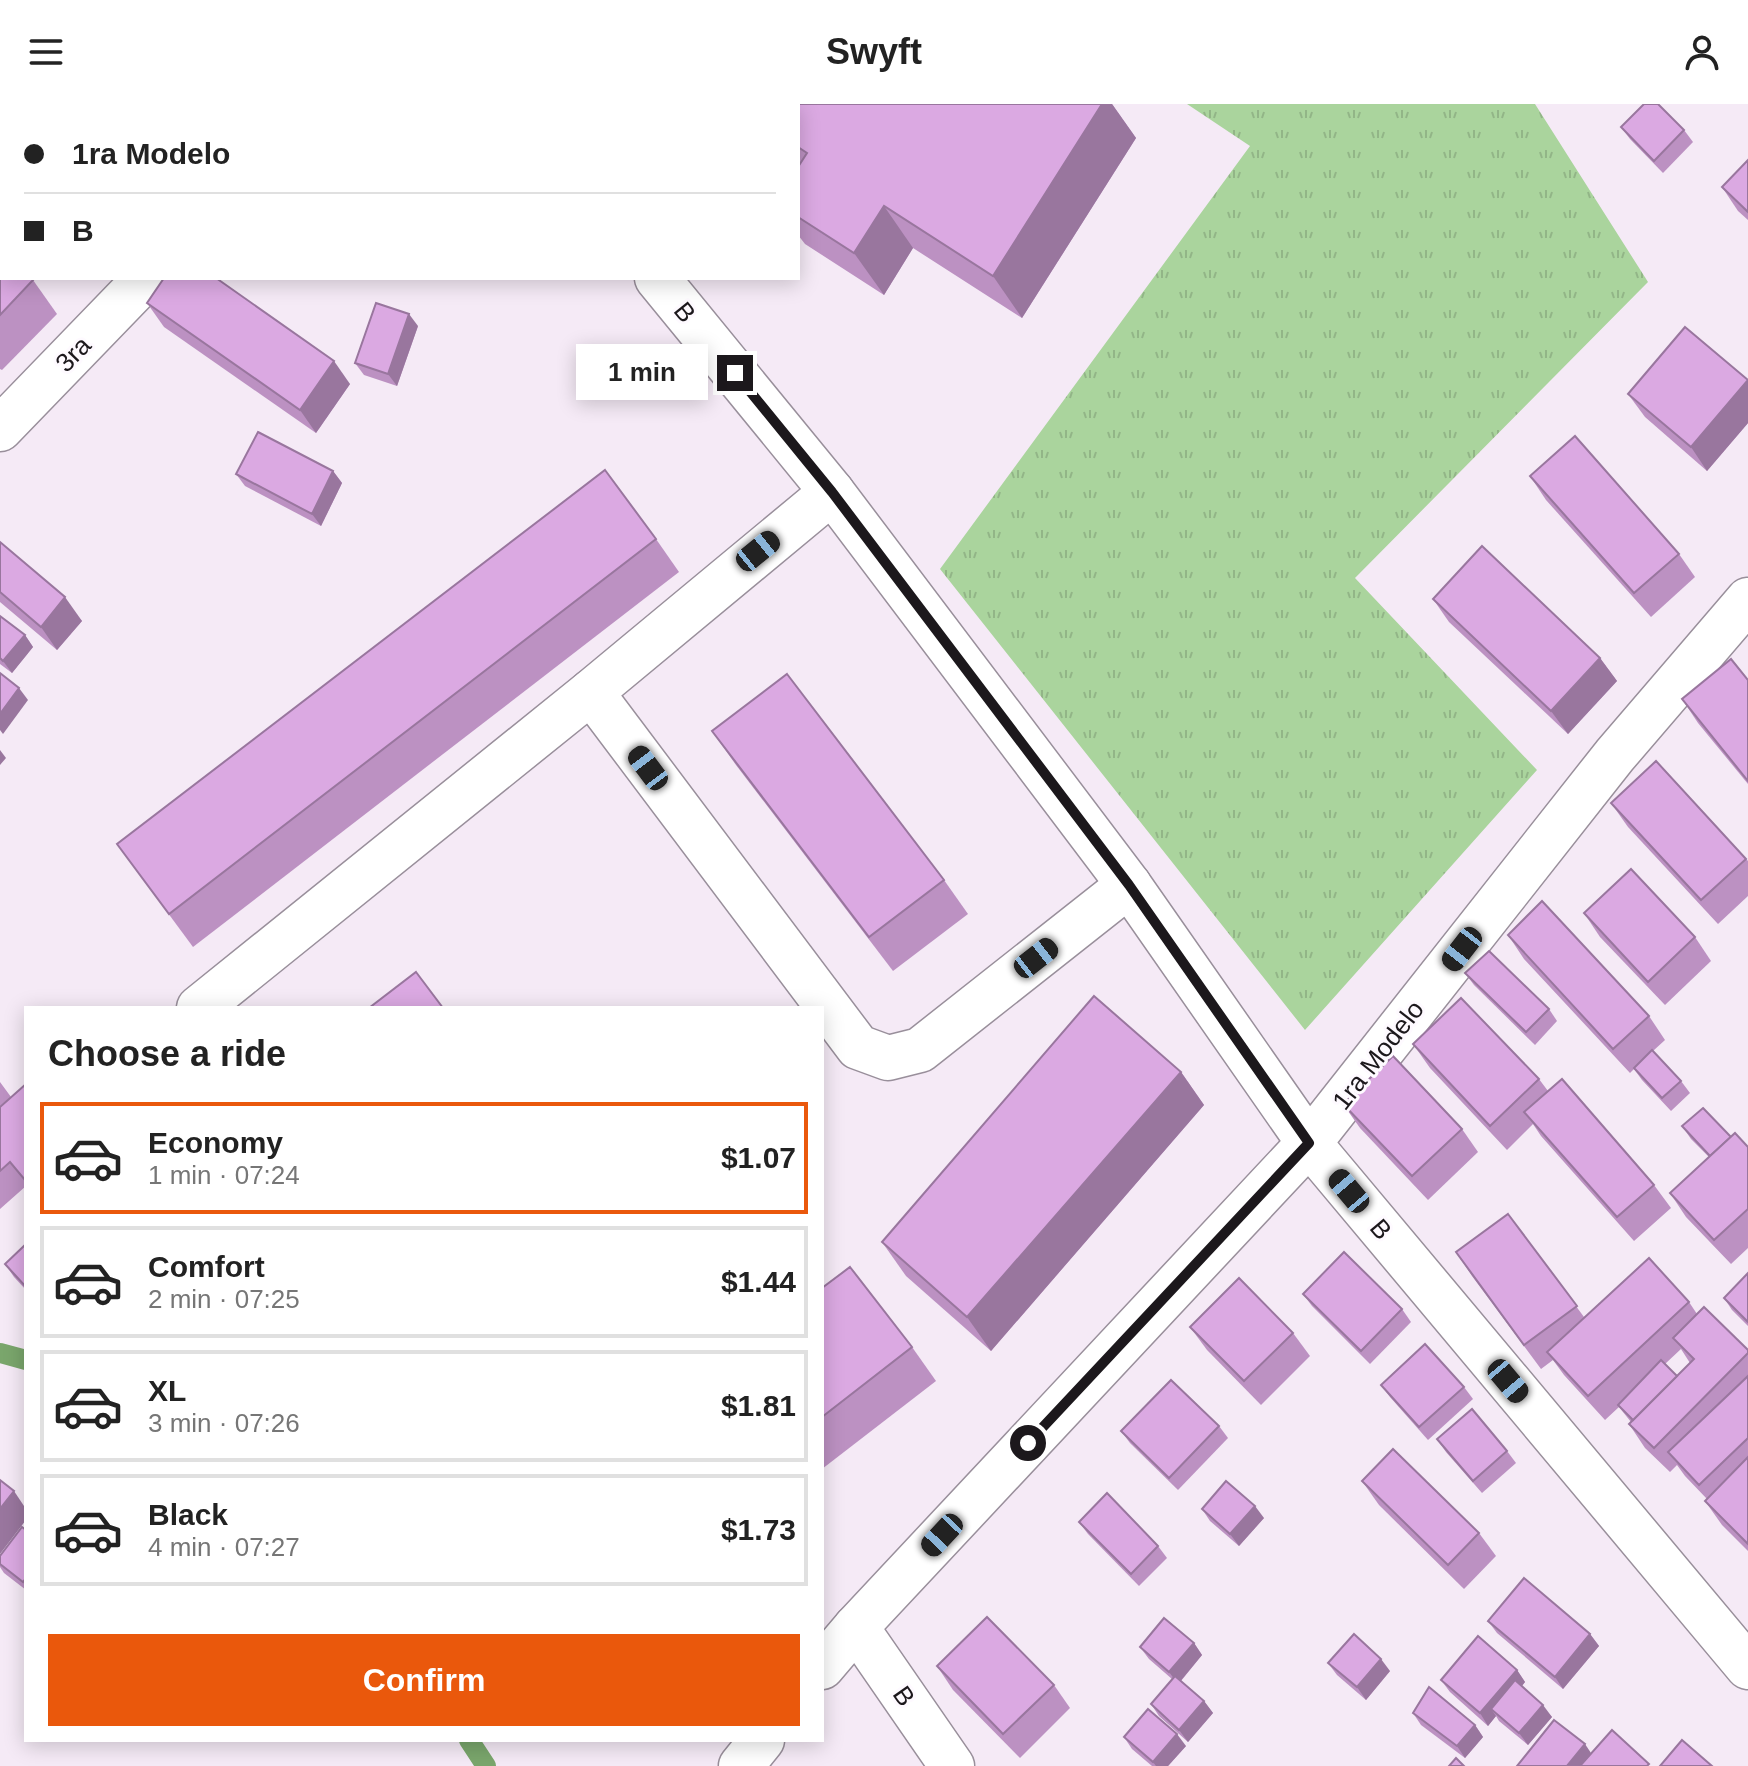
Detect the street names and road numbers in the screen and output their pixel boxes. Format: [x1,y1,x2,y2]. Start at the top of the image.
street label: B [668,296,702,328]
street label: 3ra [49,330,97,378]
street label: 1ra Modelo [1326,995,1430,1115]
street label: B [1364,1213,1398,1245]
street label: B [887,1680,921,1712]

